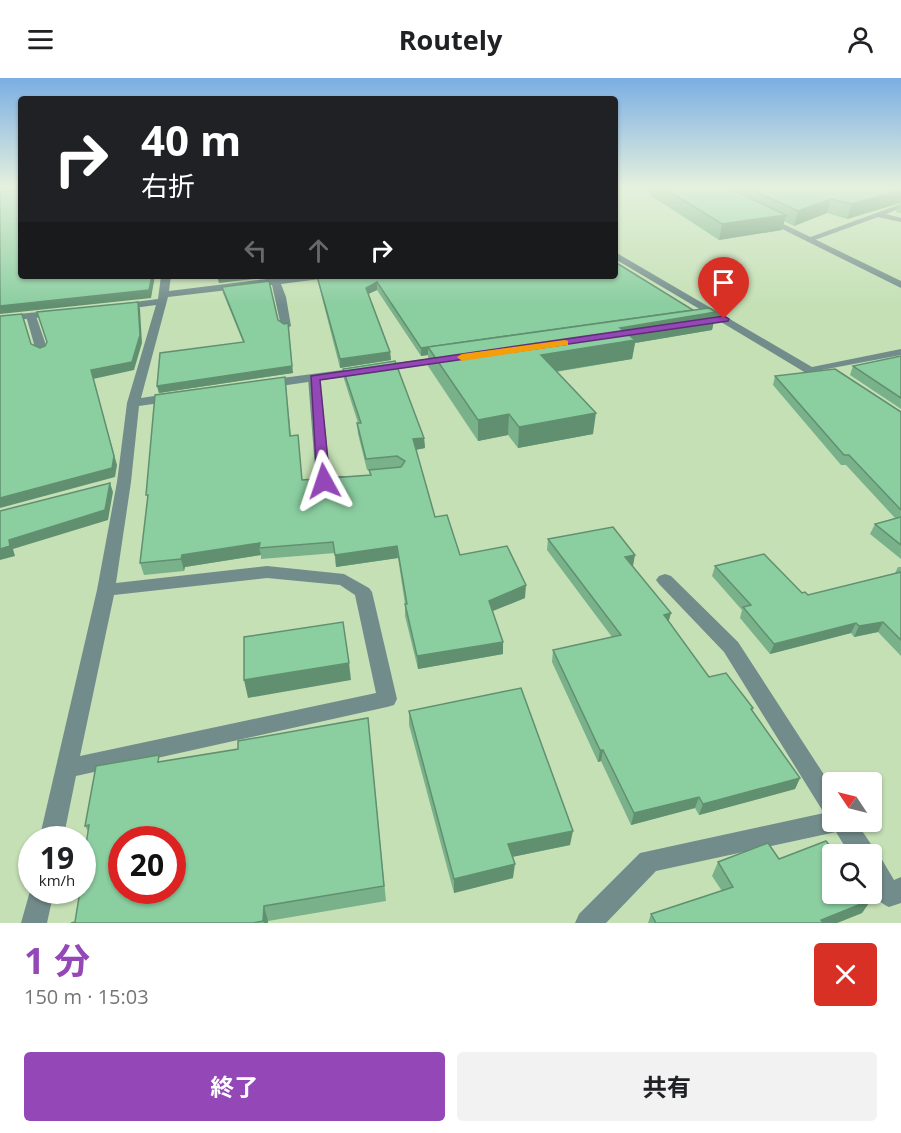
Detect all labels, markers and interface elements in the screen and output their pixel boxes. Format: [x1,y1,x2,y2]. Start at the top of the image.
text: Routely [399,21,502,58]
icon: menu [24,23,57,56]
icon: person [844,23,877,56]
text: 40 m [141,111,241,168]
icon: right [42,120,120,198]
text: 右折 [141,167,195,204]
icon: left [239,234,272,267]
icon: ahead [302,234,335,267]
icon: right [365,234,398,267]
pin [698,257,749,319]
icon: arrive [707,266,740,299]
position arrow [292,449,356,513]
north arrow [822,772,882,832]
map controls [822,772,882,904]
speed limit sign: 20 [108,826,186,904]
text: 19 [40,837,74,878]
button: search [822,844,882,904]
text: km/h [39,870,75,890]
text: 1 分 [24,936,90,985]
button: close [814,943,877,1006]
text: 150 m · 15:03 [24,983,149,1010]
button: 終了 [24,1052,445,1121]
button: 共有 [457,1052,877,1121]

